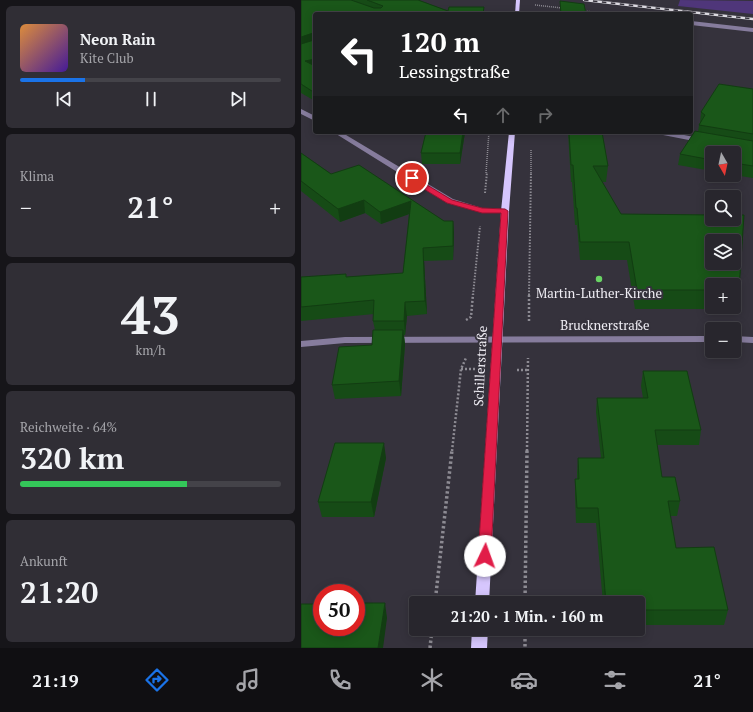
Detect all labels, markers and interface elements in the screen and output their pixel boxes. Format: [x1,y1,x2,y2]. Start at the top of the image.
text: 120 m [399,23,480,60]
icon: left [333,28,385,80]
text: Neon Rain [80,29,156,49]
text: Kite Club [80,49,134,67]
text: Lessingstraße [399,59,510,83]
icon: previous [53,88,75,110]
icon: pause [140,88,162,110]
icon: next [227,88,249,110]
icon: left [450,104,472,126]
icon: ahead [492,104,514,126]
icon: right [534,104,556,126]
north arrow [705,146,741,182]
map controls [705,146,741,358]
pin [395,161,429,195]
text: Klima [20,167,54,185]
icon: arrive [401,167,423,189]
text: 21° [127,187,174,227]
button: search [705,190,741,226]
text: − [20,193,32,222]
text: + [269,193,281,222]
button: layers [705,234,741,270]
marker: Martin-Luther-Kirche [594,274,604,284]
button: + [705,278,741,314]
text: 43 [121,280,180,349]
place label: Martin-Luther-Kirche [536,284,662,302]
street label: Brucknerstraße [560,316,650,334]
button: − [705,322,741,358]
street label: Schillerstraße [469,325,491,407]
text: km/h [135,341,166,359]
text: Reichweite · 64% [20,418,117,436]
text: 320 km [20,438,124,478]
position arrow [464,535,506,577]
text: Ankunft [20,552,68,570]
text: 21:20 [20,572,98,612]
speed limit sign: 50 [313,584,365,636]
text: 21:20 · 1 Min. · 160 m [451,606,603,626]
icon: directions [143,666,171,694]
icon: music [234,666,262,694]
icon: phone [326,666,354,694]
icon: climate [418,666,446,694]
icon: car [510,666,538,694]
icon: filters [601,666,629,694]
text: 21:19 [32,668,79,692]
text: 21° [693,668,721,692]

